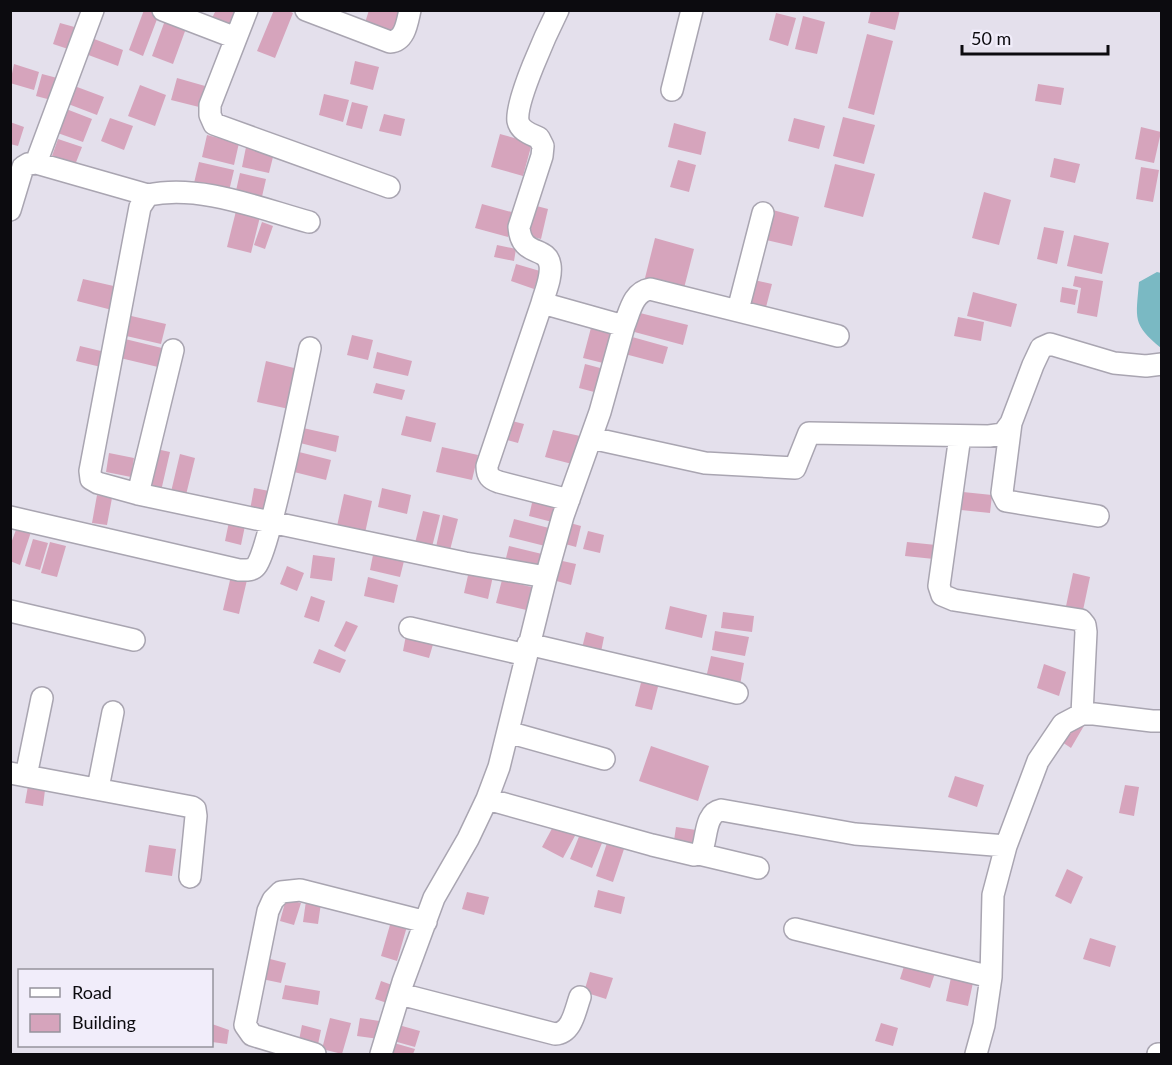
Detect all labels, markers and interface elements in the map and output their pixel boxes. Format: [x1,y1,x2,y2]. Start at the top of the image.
scale bar [962,18,1108,56]
text: 50 m [971,27,1011,49]
legend [18,969,213,1047]
text: Road [72,981,112,1003]
text: Building [72,1011,136,1033]

